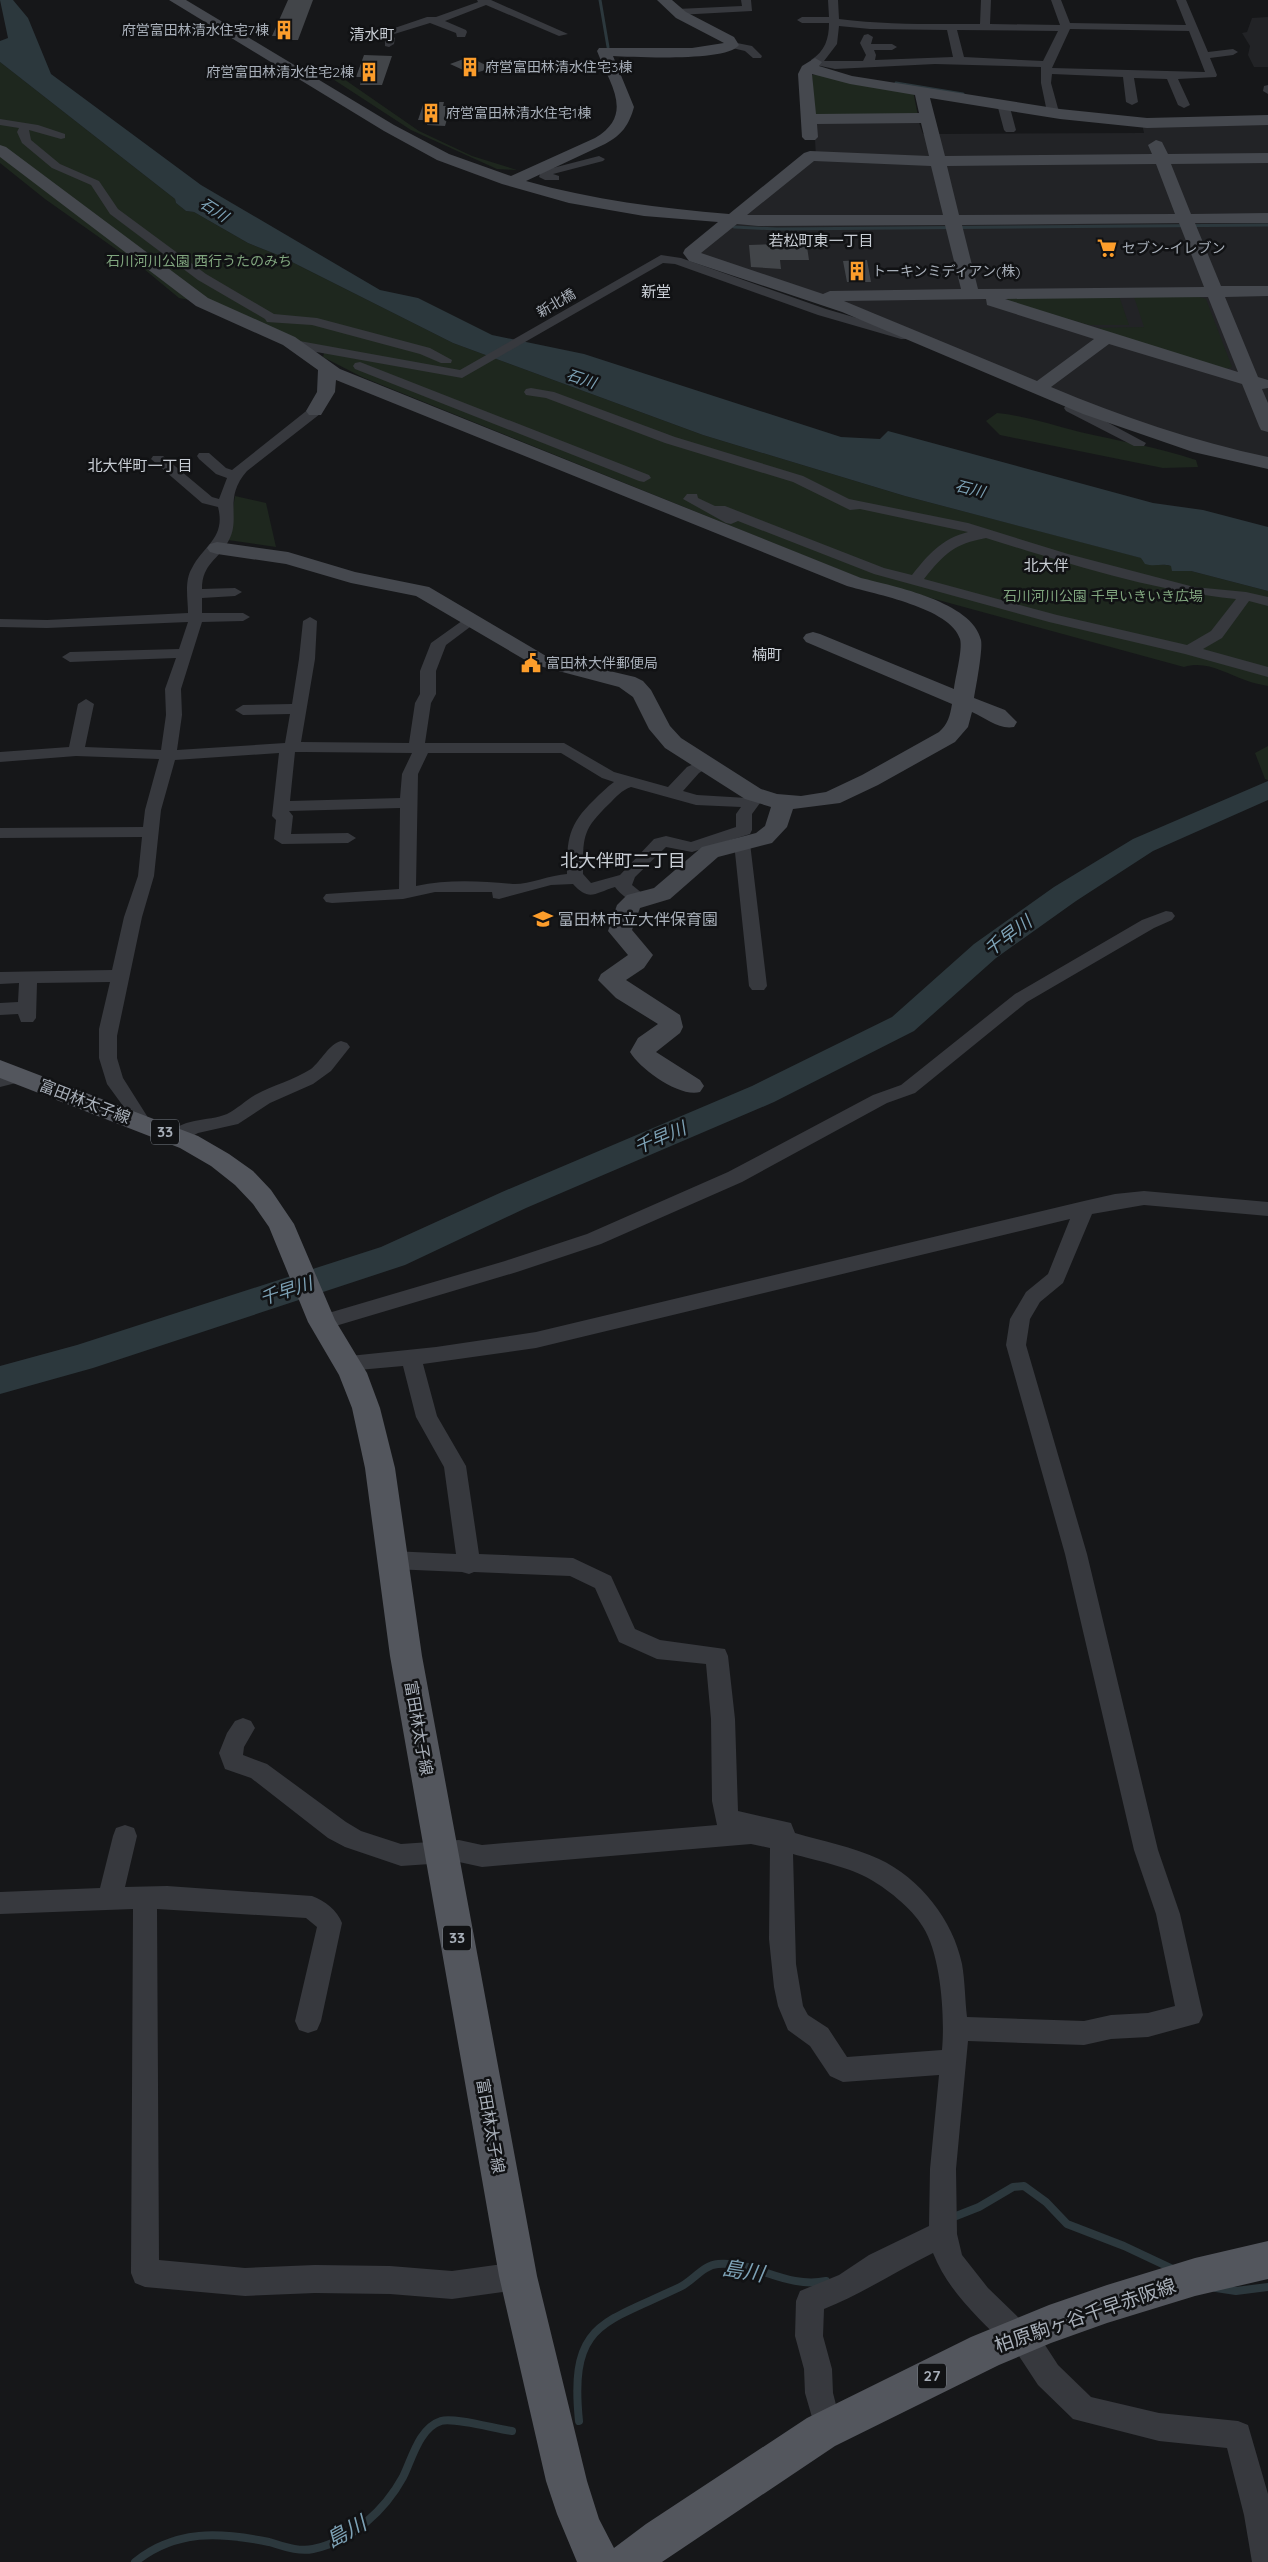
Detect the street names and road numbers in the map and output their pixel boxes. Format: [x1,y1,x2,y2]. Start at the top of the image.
street label: 新北橋 [533,285,579,321]
street label: 富田林太子線 [37,1074,133,1128]
road number: 33 [151,1120,179,1144]
street label: 富田林太子線 [401,1679,437,1777]
road number: 33 [443,1926,471,1950]
street label: 富田林太子線 [473,2077,509,2175]
street label: 柏原駒ヶ谷千早赤阪線 [991,2273,1179,2357]
road number: 27 [918,2364,946,2388]

